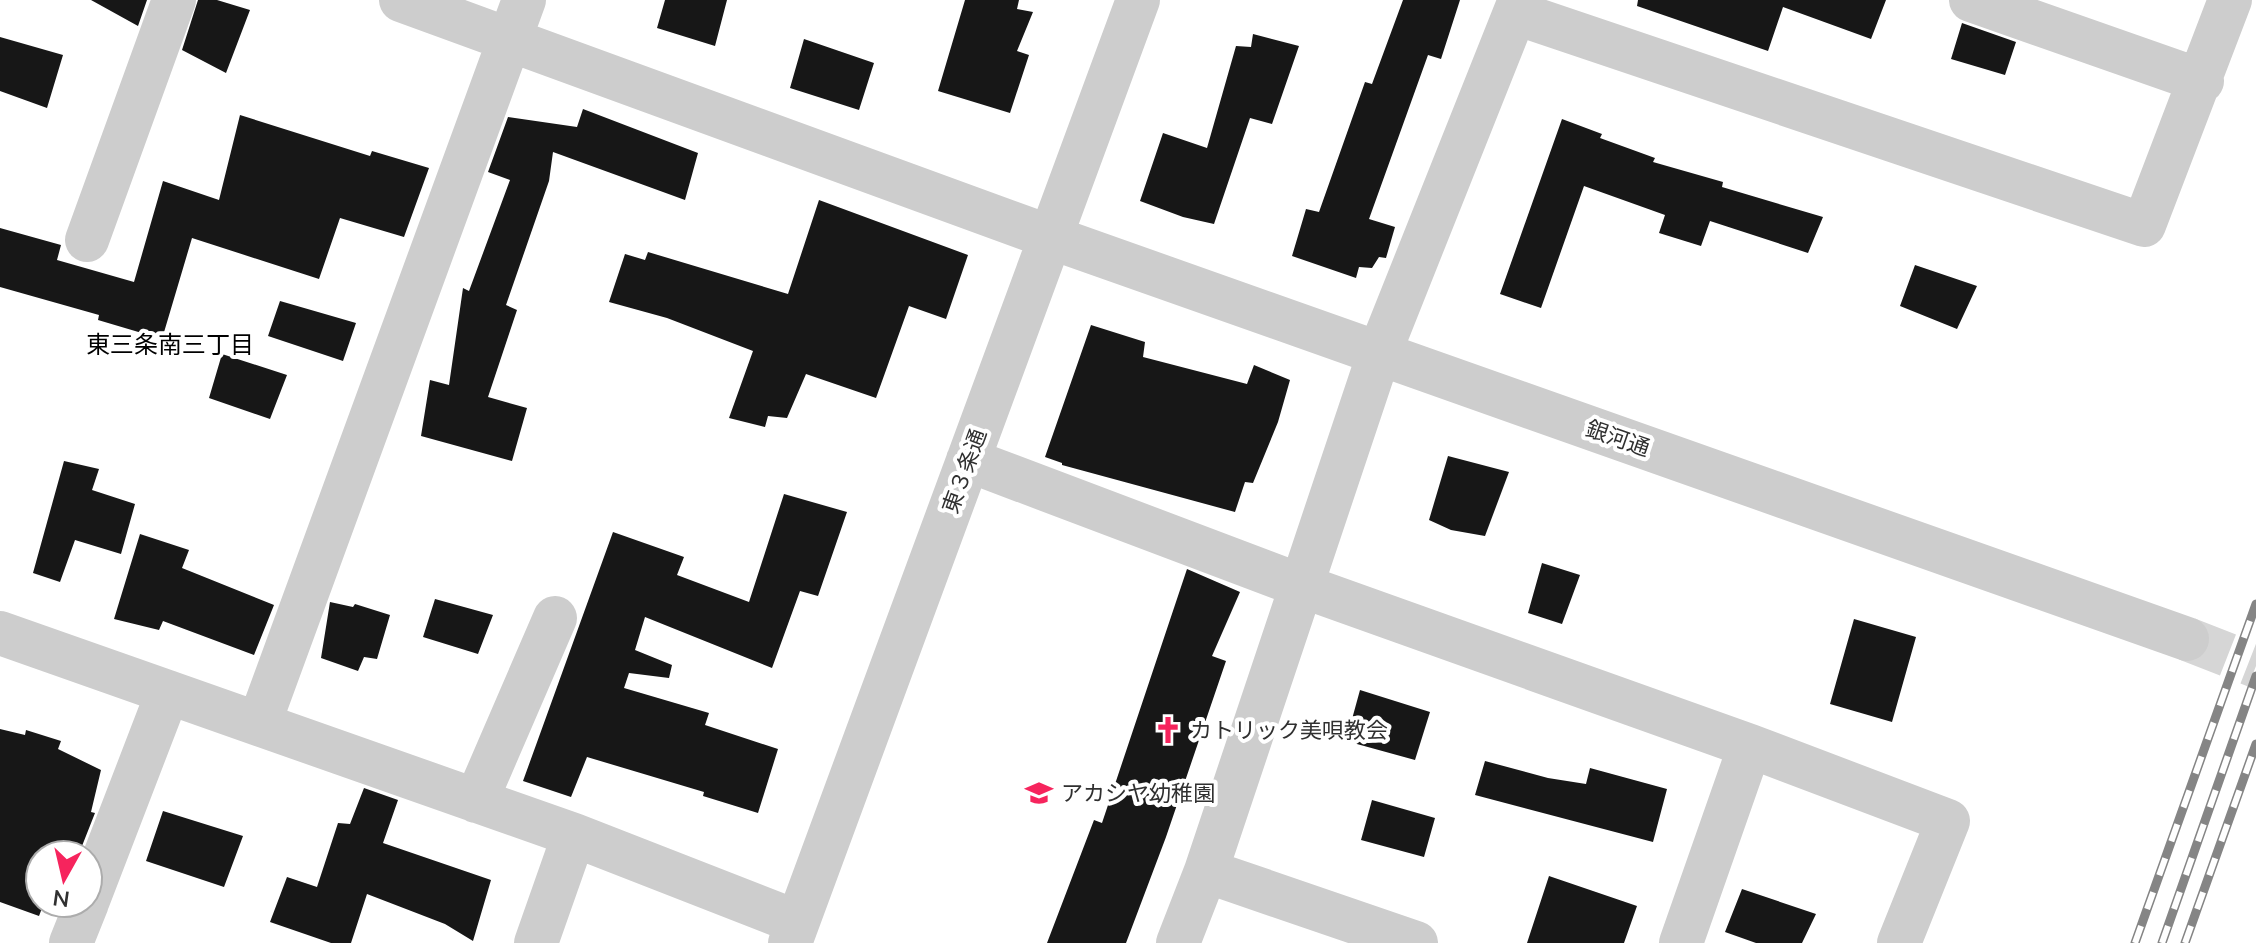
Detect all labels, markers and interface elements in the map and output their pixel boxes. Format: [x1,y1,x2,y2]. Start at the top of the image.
district label: 東三条南三丁目 [86,329,254,359]
street label: 銀河通 [1582,414,1654,462]
street label: 東３条通 [936,425,992,517]
church icon: カトリック美唄教会 [1153,715,1183,745]
place label: カトリック美唄教会 [1190,716,1388,744]
school or university icon: アカシヤ幼稚園 [1024,778,1054,808]
place label: アカシヤ幼稚園 [1061,779,1215,807]
north arrow [24,839,104,919]
text: N [51,884,71,914]

